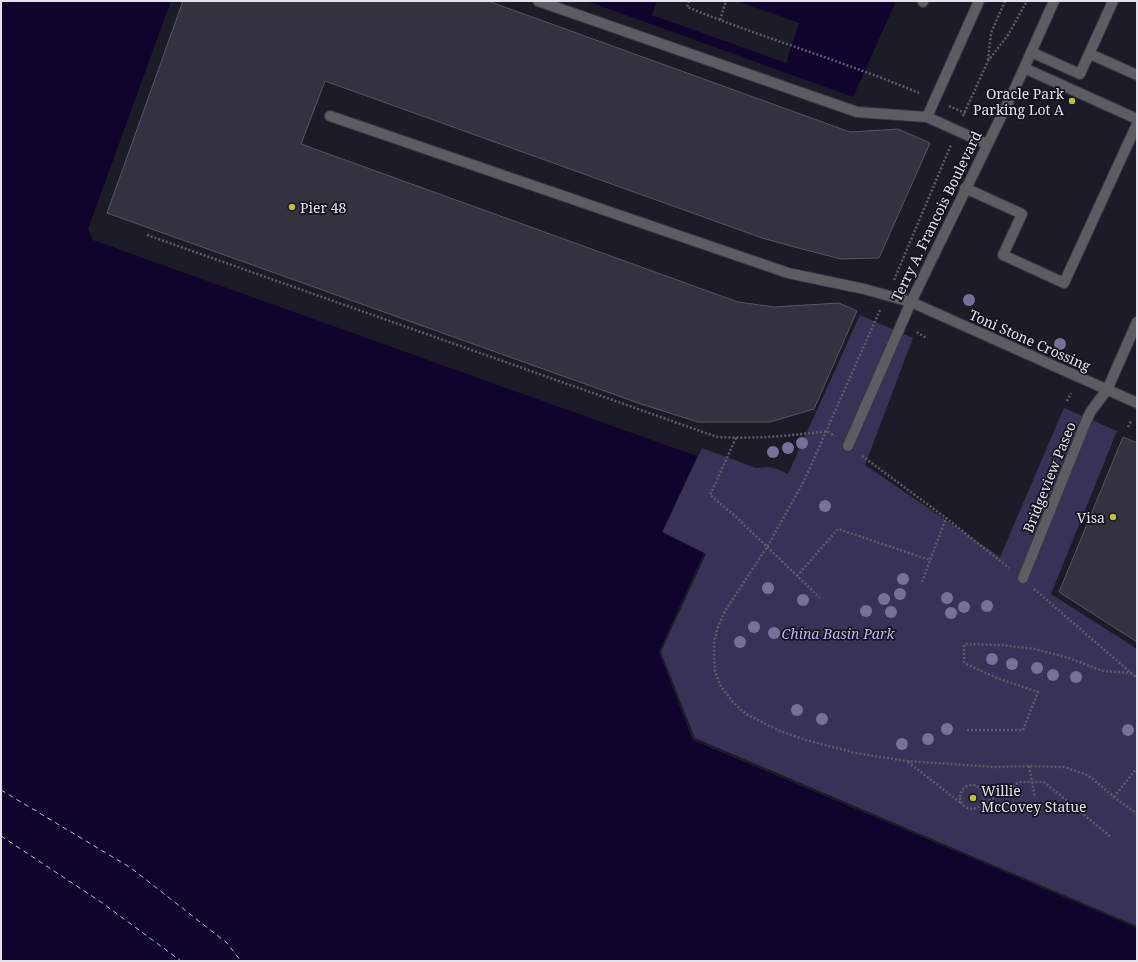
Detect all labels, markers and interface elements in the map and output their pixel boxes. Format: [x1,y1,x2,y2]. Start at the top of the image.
place label: Oracle Park Parking Lot A [973,84,1065,119]
marker: Oracle Park Parking Lot A [1067,96,1077,106]
street label: Terry A. Francois Boulevard [886,127,986,304]
place label: Pier 48 [300,198,346,217]
marker: Pier 48 [287,202,297,212]
street label: Toni Stone Crossing [966,305,1094,375]
street label: Bridgeview Paseo [1018,419,1080,535]
place label: Visa [1077,508,1105,527]
marker: Visa [1108,512,1118,522]
park label: China Basin Park [782,624,895,643]
place label: Willie McCovey Statue [981,781,1087,816]
marker: Willie McCovey Statue [968,793,978,803]

